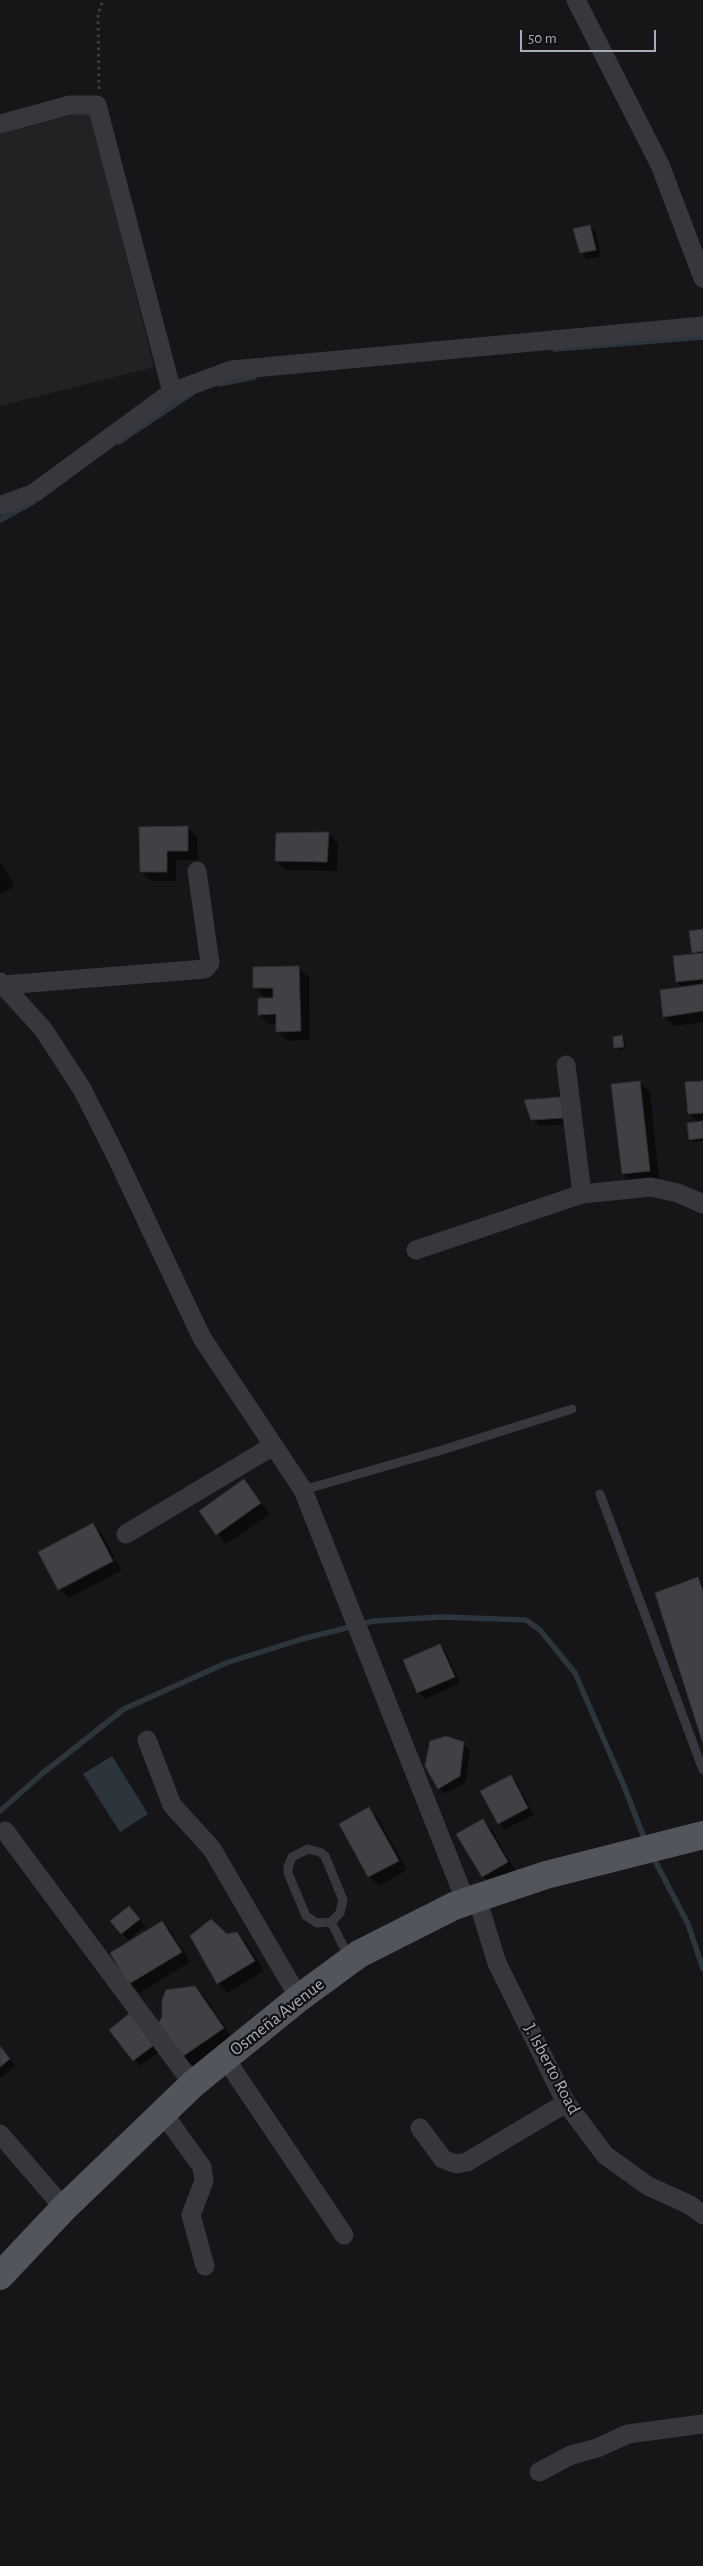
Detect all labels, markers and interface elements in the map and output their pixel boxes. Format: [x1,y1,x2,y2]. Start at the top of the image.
scale bar [523,20,659,52]
text: 50 m [528,31,557,46]
street label: Osmeña Avenue [226,1973,328,2061]
street label: J. Isberto Road [519,2020,585,2118]

